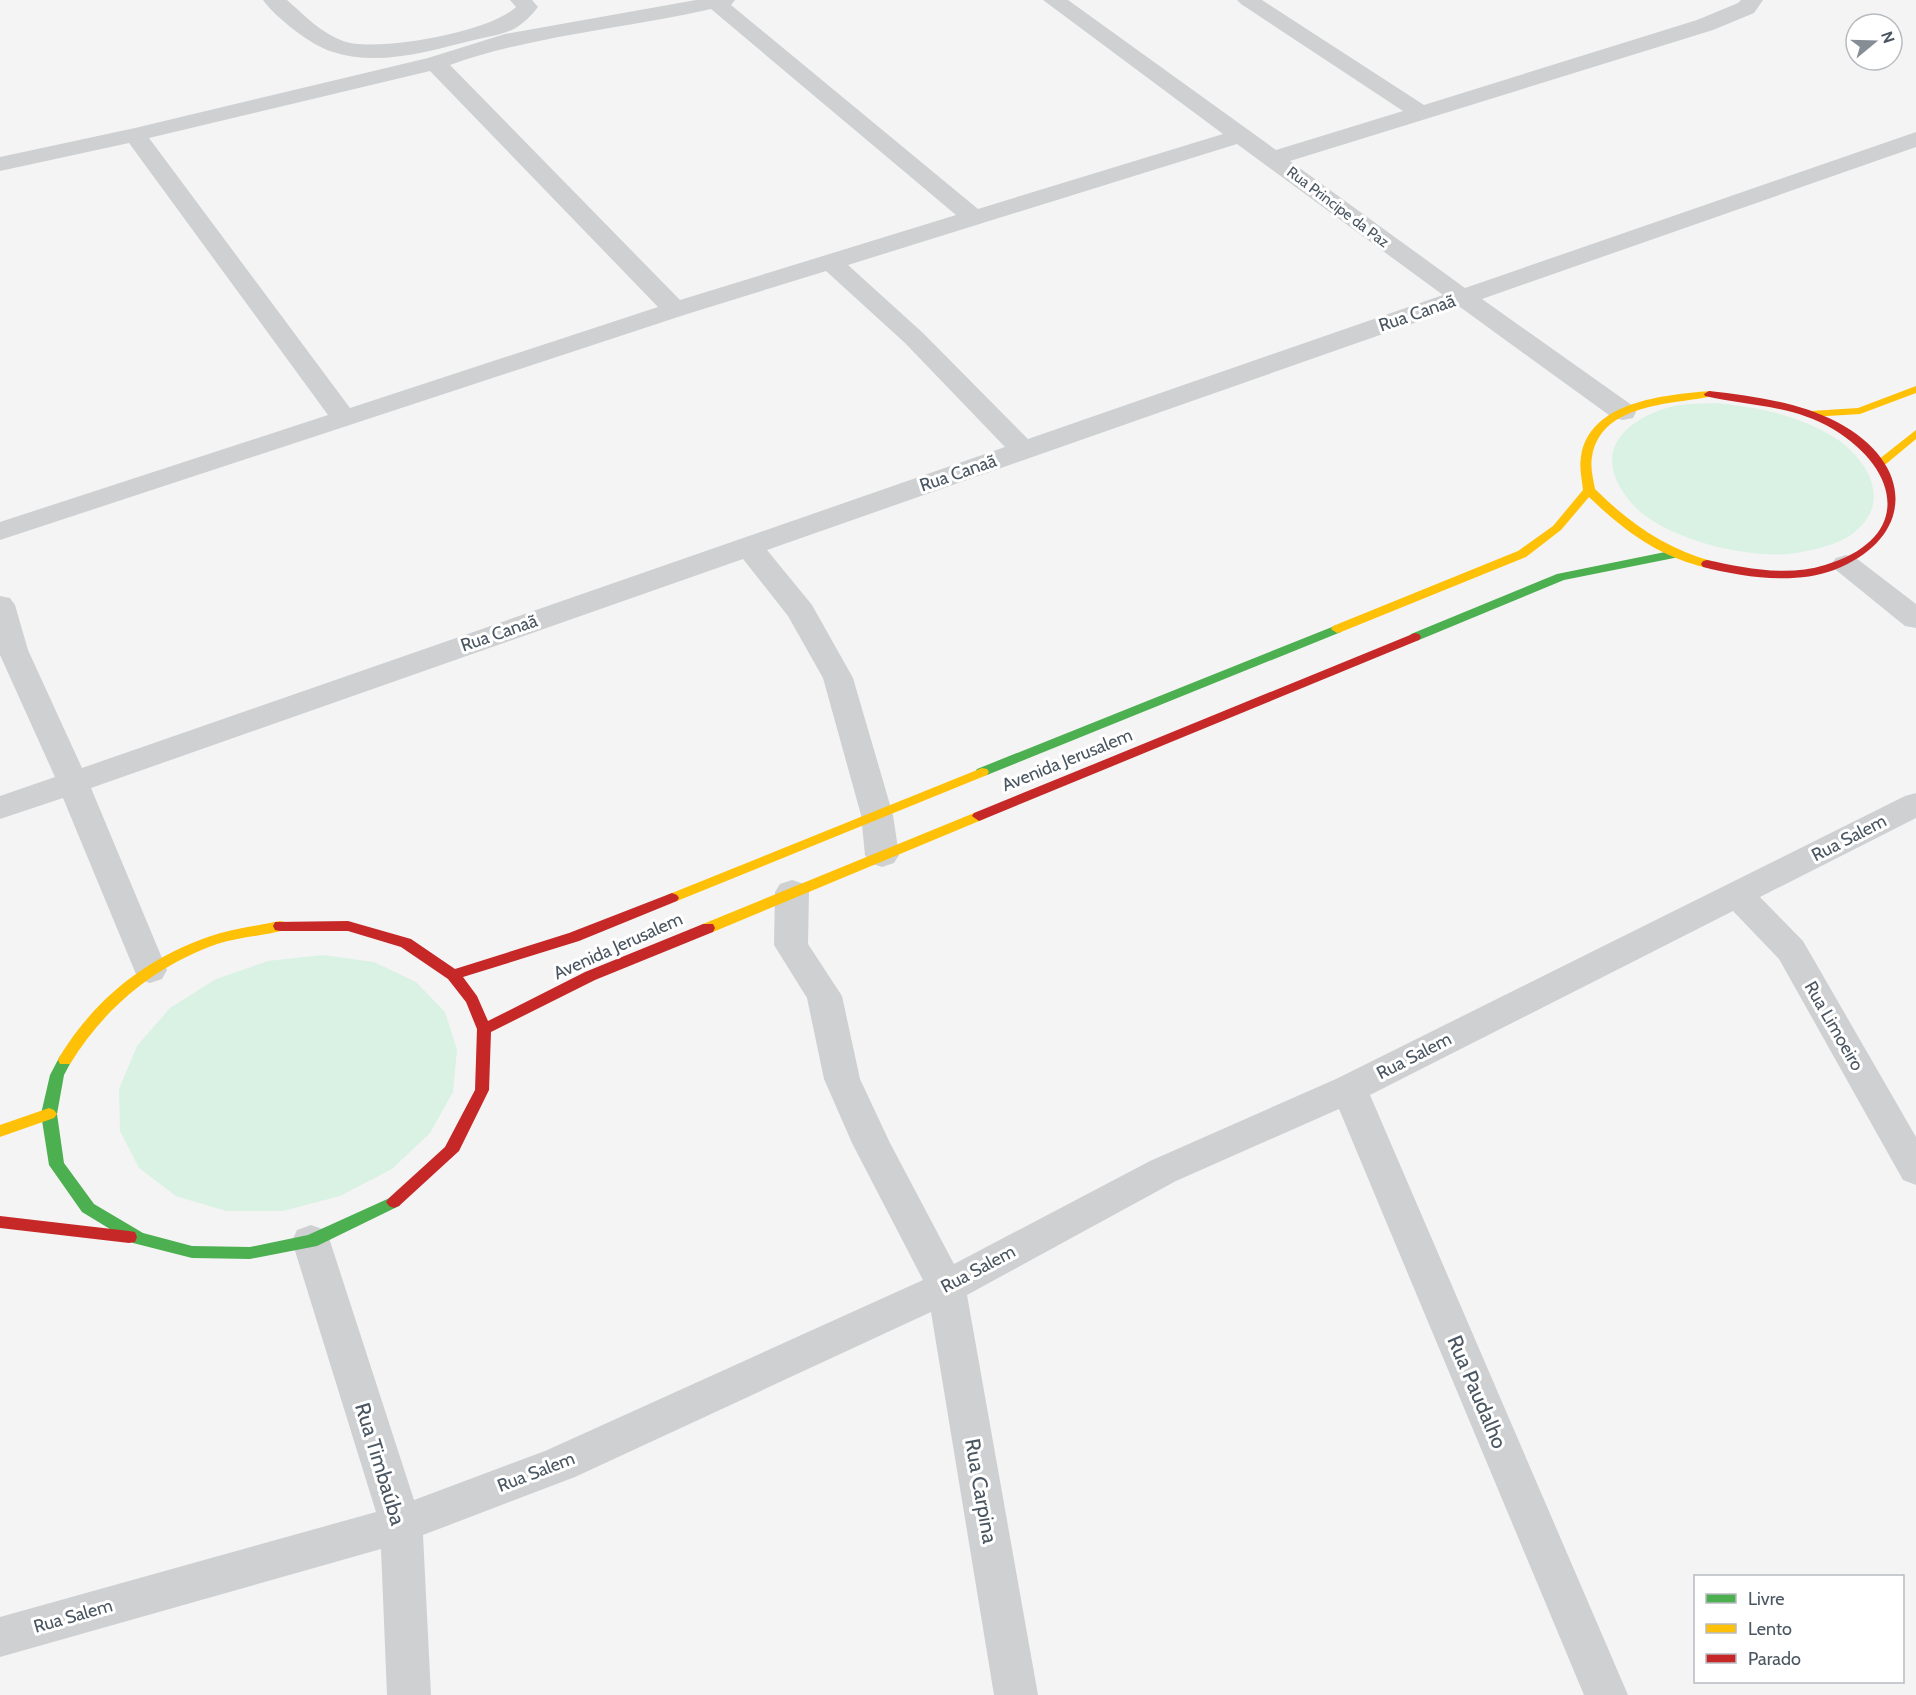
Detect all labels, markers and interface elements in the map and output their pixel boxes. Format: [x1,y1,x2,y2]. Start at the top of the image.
north arrow [1844,12,1904,72]
text: N [1877,29,1899,46]
street label: Rua Principe da Paz [1283,163,1393,251]
street label: Rua Canaã [1376,289,1459,336]
street label: Rua Canaã [917,449,1000,496]
street label: Rua Canaã [458,609,541,656]
street label: Avenida Jerusalem [999,724,1135,796]
street label: Rua Salem [1808,810,1890,866]
street label: Avenida Jerusalem [550,908,686,984]
street label: Rua Limoeiro [1800,977,1868,1075]
street label: Rua Salem [1373,1028,1455,1084]
street label: Rua Salem [937,1240,1019,1298]
street label: Rua Paudalho [1442,1331,1513,1452]
street label: Rua Timbaúba [350,1400,411,1528]
street label: Rua Carpina [960,1437,1003,1545]
street label: Rua Salem [494,1447,578,1497]
legend [1694,1575,1904,1683]
text: Livre [1748,1588,1784,1610]
street label: Rua Salem [31,1594,115,1638]
text: Lento [1748,1618,1792,1640]
text: Parado [1748,1648,1801,1670]

